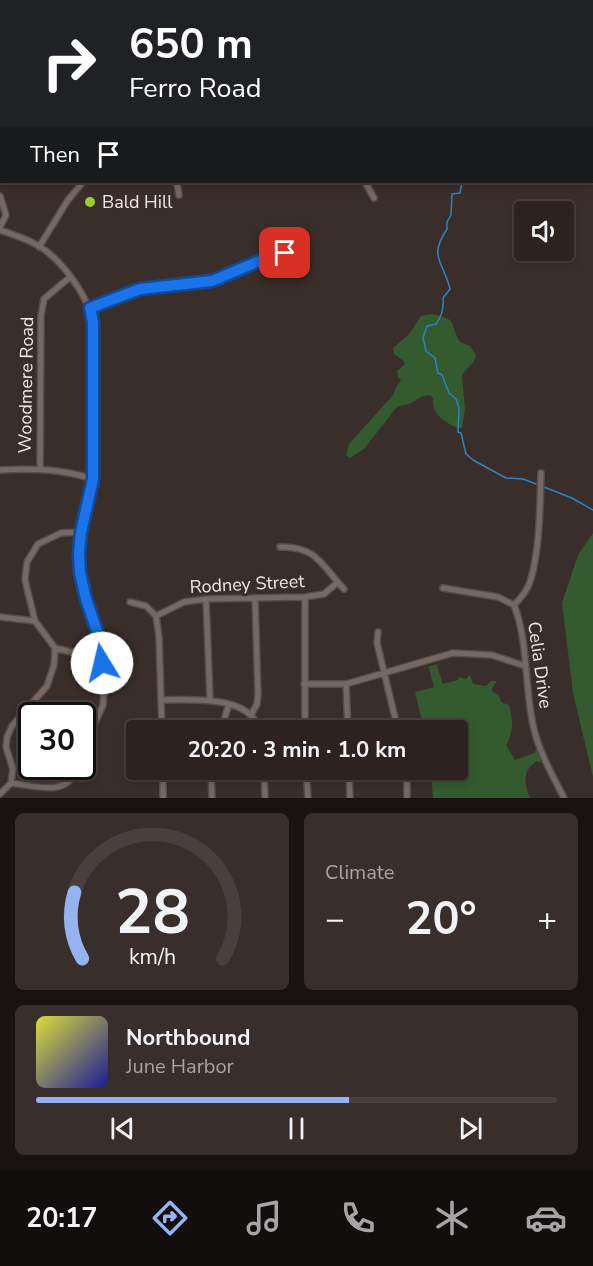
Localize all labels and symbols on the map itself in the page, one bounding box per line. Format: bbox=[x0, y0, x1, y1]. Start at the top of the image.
place label: Bald Hill bbox=[102, 190, 173, 214]
marker: Bald Hill bbox=[83, 195, 97, 209]
pin bbox=[259, 227, 310, 278]
street label: Woodmere Road bbox=[13, 316, 39, 454]
street label: Rodney Street bbox=[189, 569, 306, 599]
street label: Celia Drive bbox=[522, 620, 558, 710]
position arrow bbox=[70, 631, 134, 695]
speed limit sign: 30 bbox=[18, 702, 96, 780]

